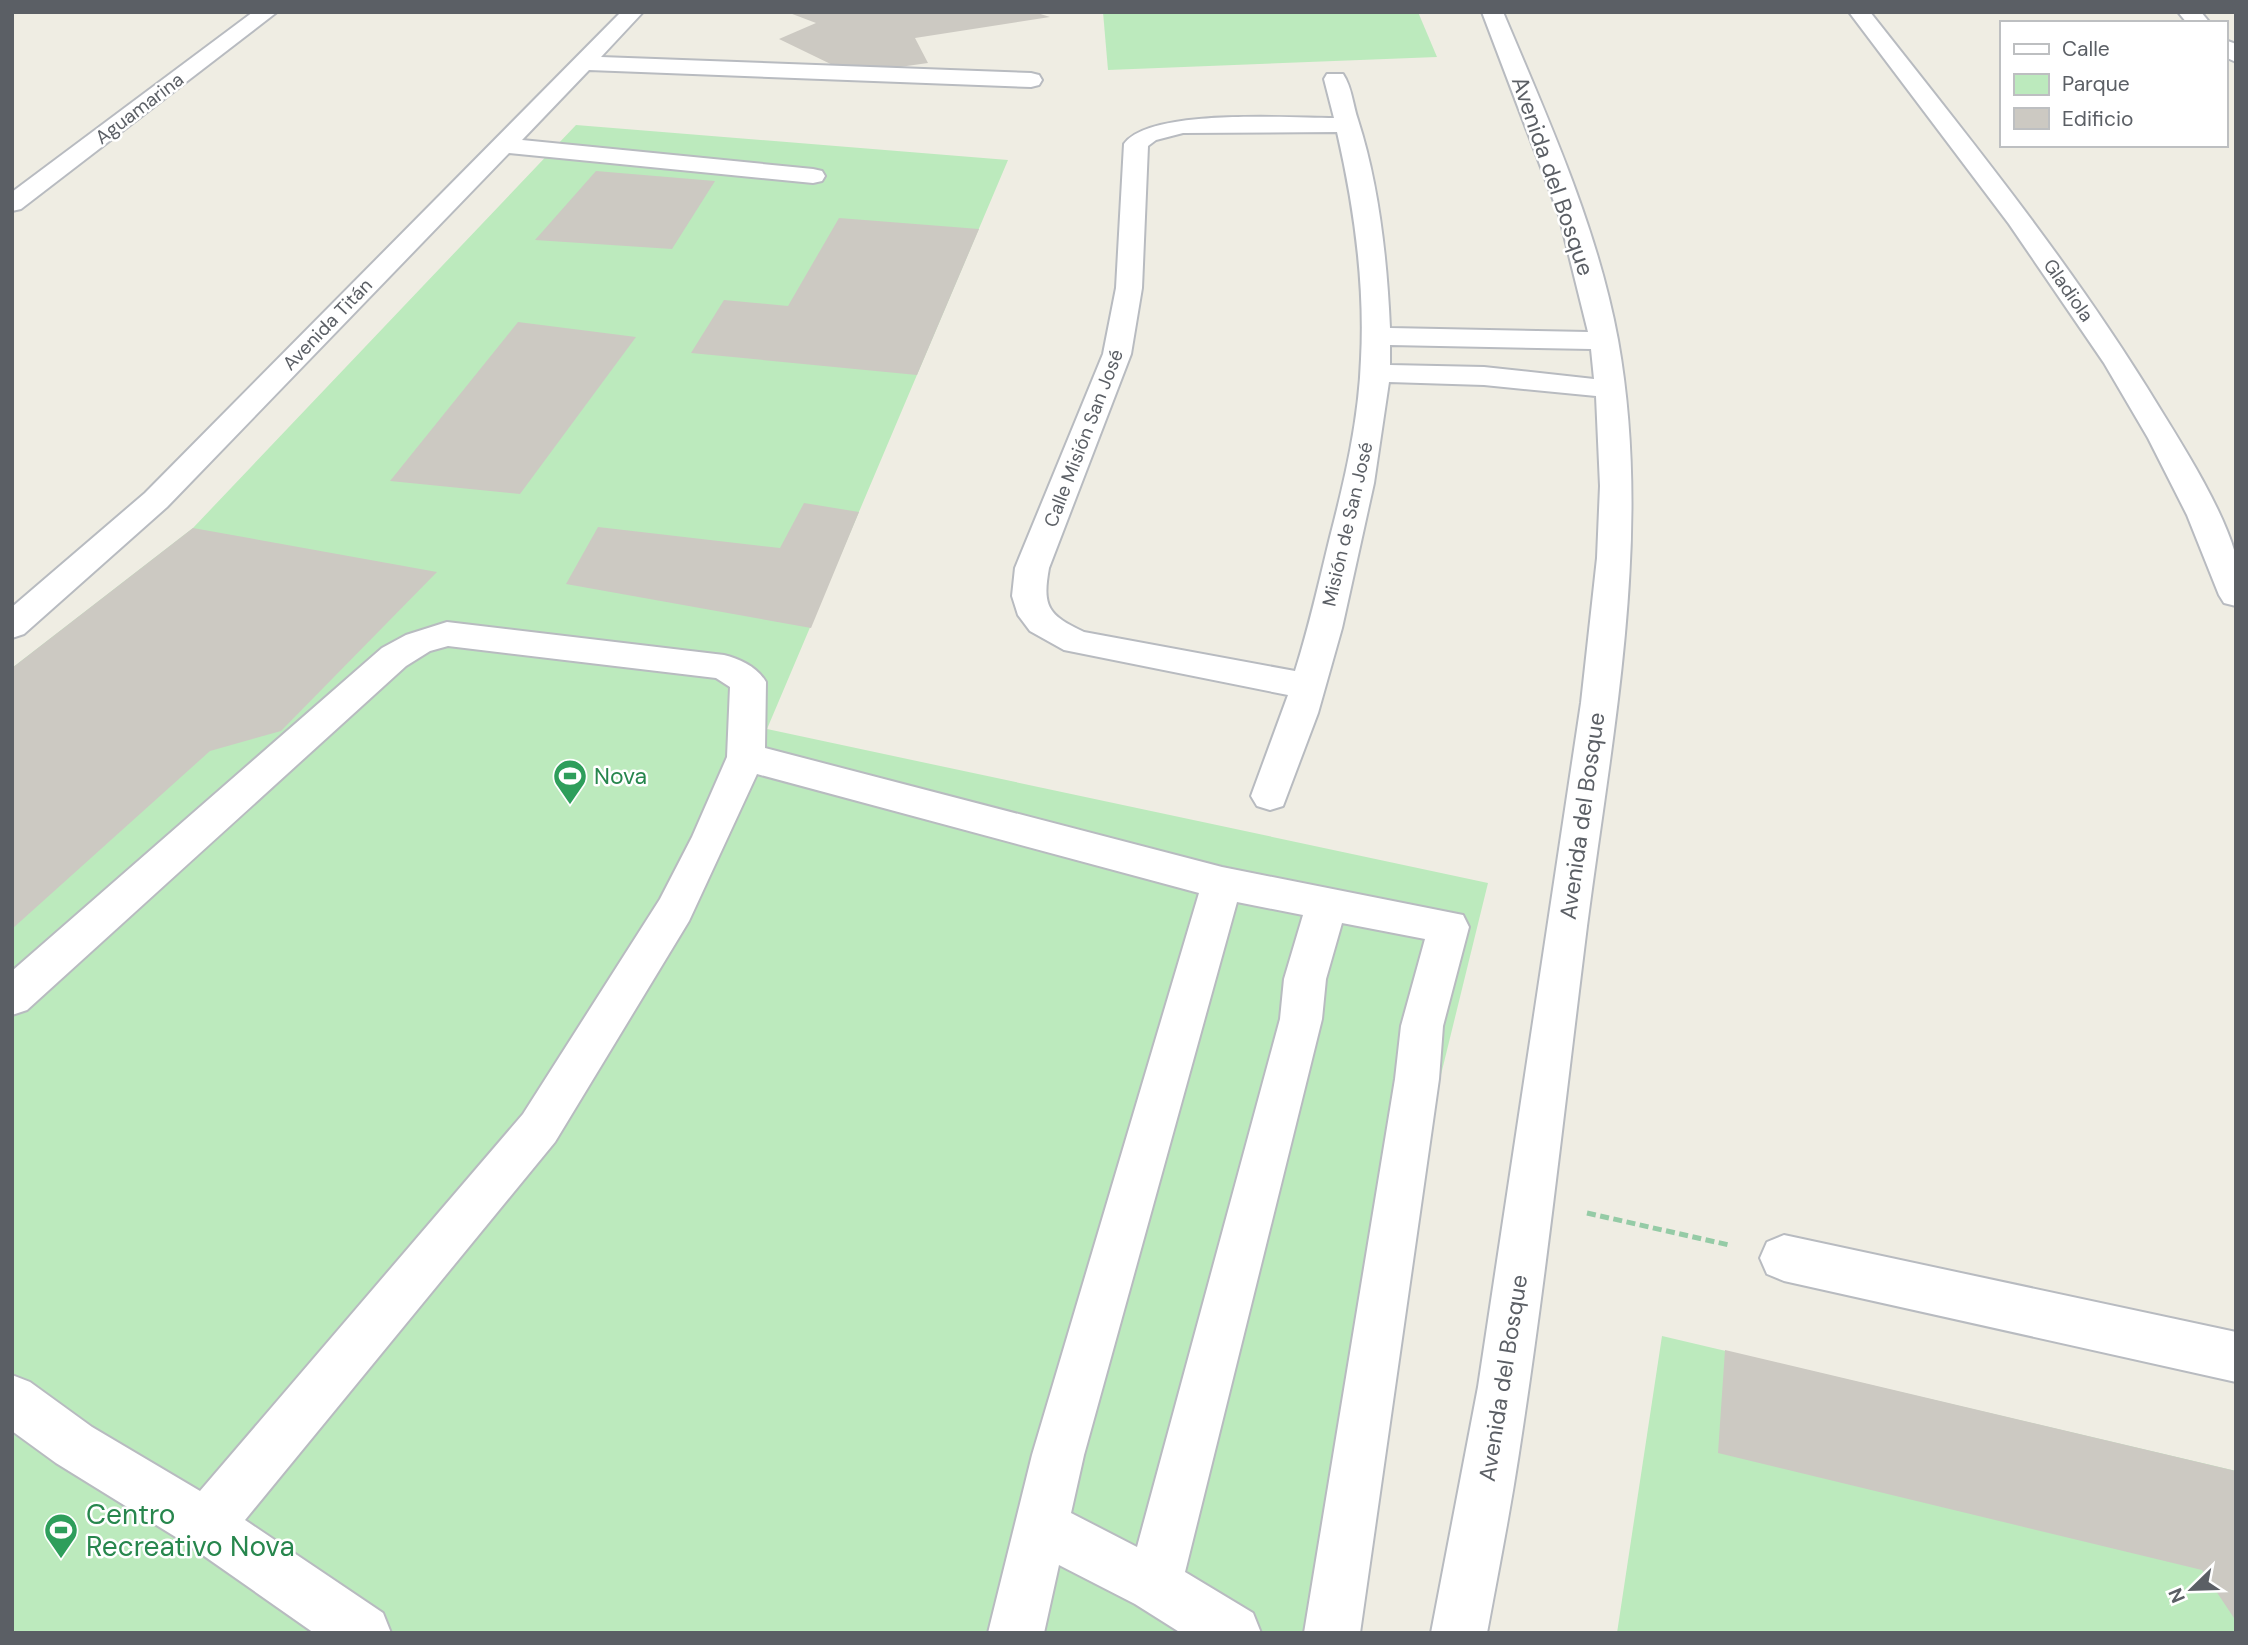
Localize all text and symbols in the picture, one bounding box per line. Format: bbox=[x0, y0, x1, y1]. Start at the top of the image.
legend bbox=[2000, 21, 2227, 147]
text: Calle bbox=[2062, 35, 2110, 63]
street label: Aguamarina bbox=[90, 67, 189, 150]
text: Parque bbox=[2062, 70, 2130, 98]
street label: Avenida del Bosque bbox=[1505, 72, 1601, 280]
text: Edificio bbox=[2062, 105, 2133, 133]
street label: Gladiola bbox=[2038, 254, 2099, 327]
street label: Avenida Titán bbox=[277, 273, 378, 376]
street label: Calle Misión San José bbox=[1038, 346, 1129, 531]
street label: Misión de San José bbox=[1316, 439, 1379, 609]
street label: Avenida del Bosque bbox=[1553, 710, 1611, 922]
sports icon: Nova bbox=[551, 757, 589, 806]
place label: Nova bbox=[594, 761, 647, 791]
street label: Avenida del Bosque bbox=[1472, 1272, 1534, 1484]
place label: Centro Recreativo Nova bbox=[86, 1496, 295, 1565]
sports icon: Centro Recreativo Nova bbox=[42, 1511, 80, 1560]
north arrow bbox=[2157, 1554, 2227, 1624]
text: N bbox=[2163, 1584, 2191, 1607]

